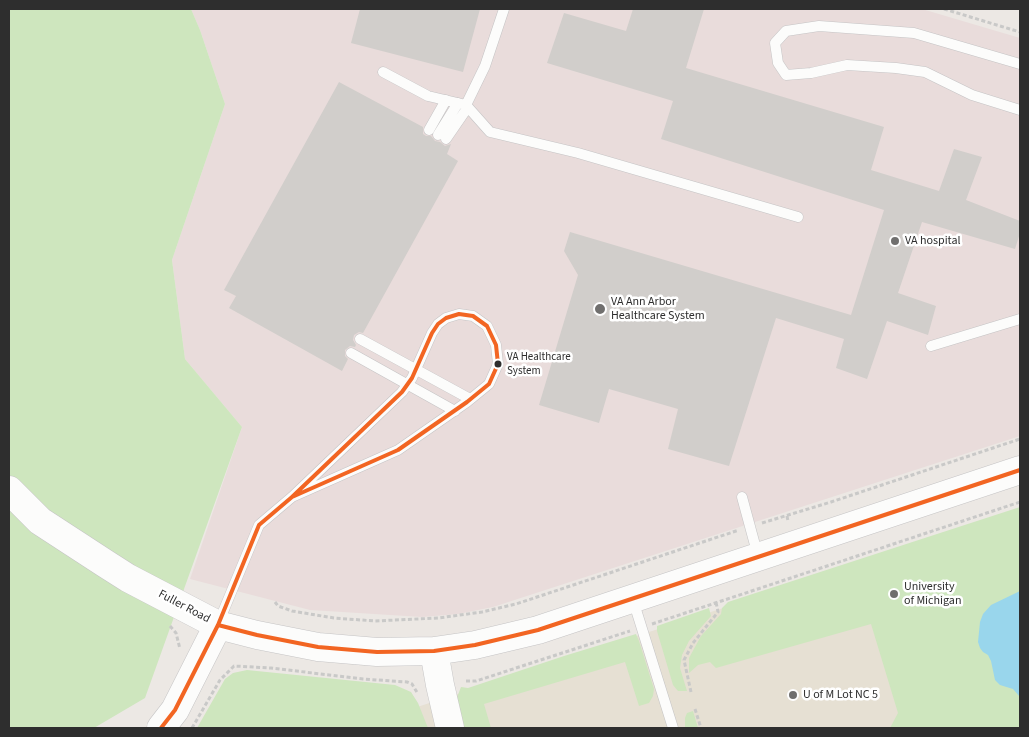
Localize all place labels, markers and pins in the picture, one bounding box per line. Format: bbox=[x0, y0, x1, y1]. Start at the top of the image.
place label: VA hospital bbox=[905, 234, 960, 248]
marker: VA hospital bbox=[889, 235, 901, 247]
place label: VA Ann Arbor Healthcare System bbox=[611, 295, 705, 323]
marker: VA Ann Arbor Healthcare System bbox=[593, 302, 607, 316]
place label: VA Healthcare System bbox=[507, 351, 571, 377]
marker: VA Healthcare System bbox=[493, 359, 503, 369]
place label: University of Michigan bbox=[904, 580, 961, 608]
marker: University of Michigan bbox=[888, 588, 900, 600]
place label: U of M Lot NC 5 bbox=[803, 688, 878, 702]
marker: U of M Lot NC 5 bbox=[787, 689, 799, 701]

